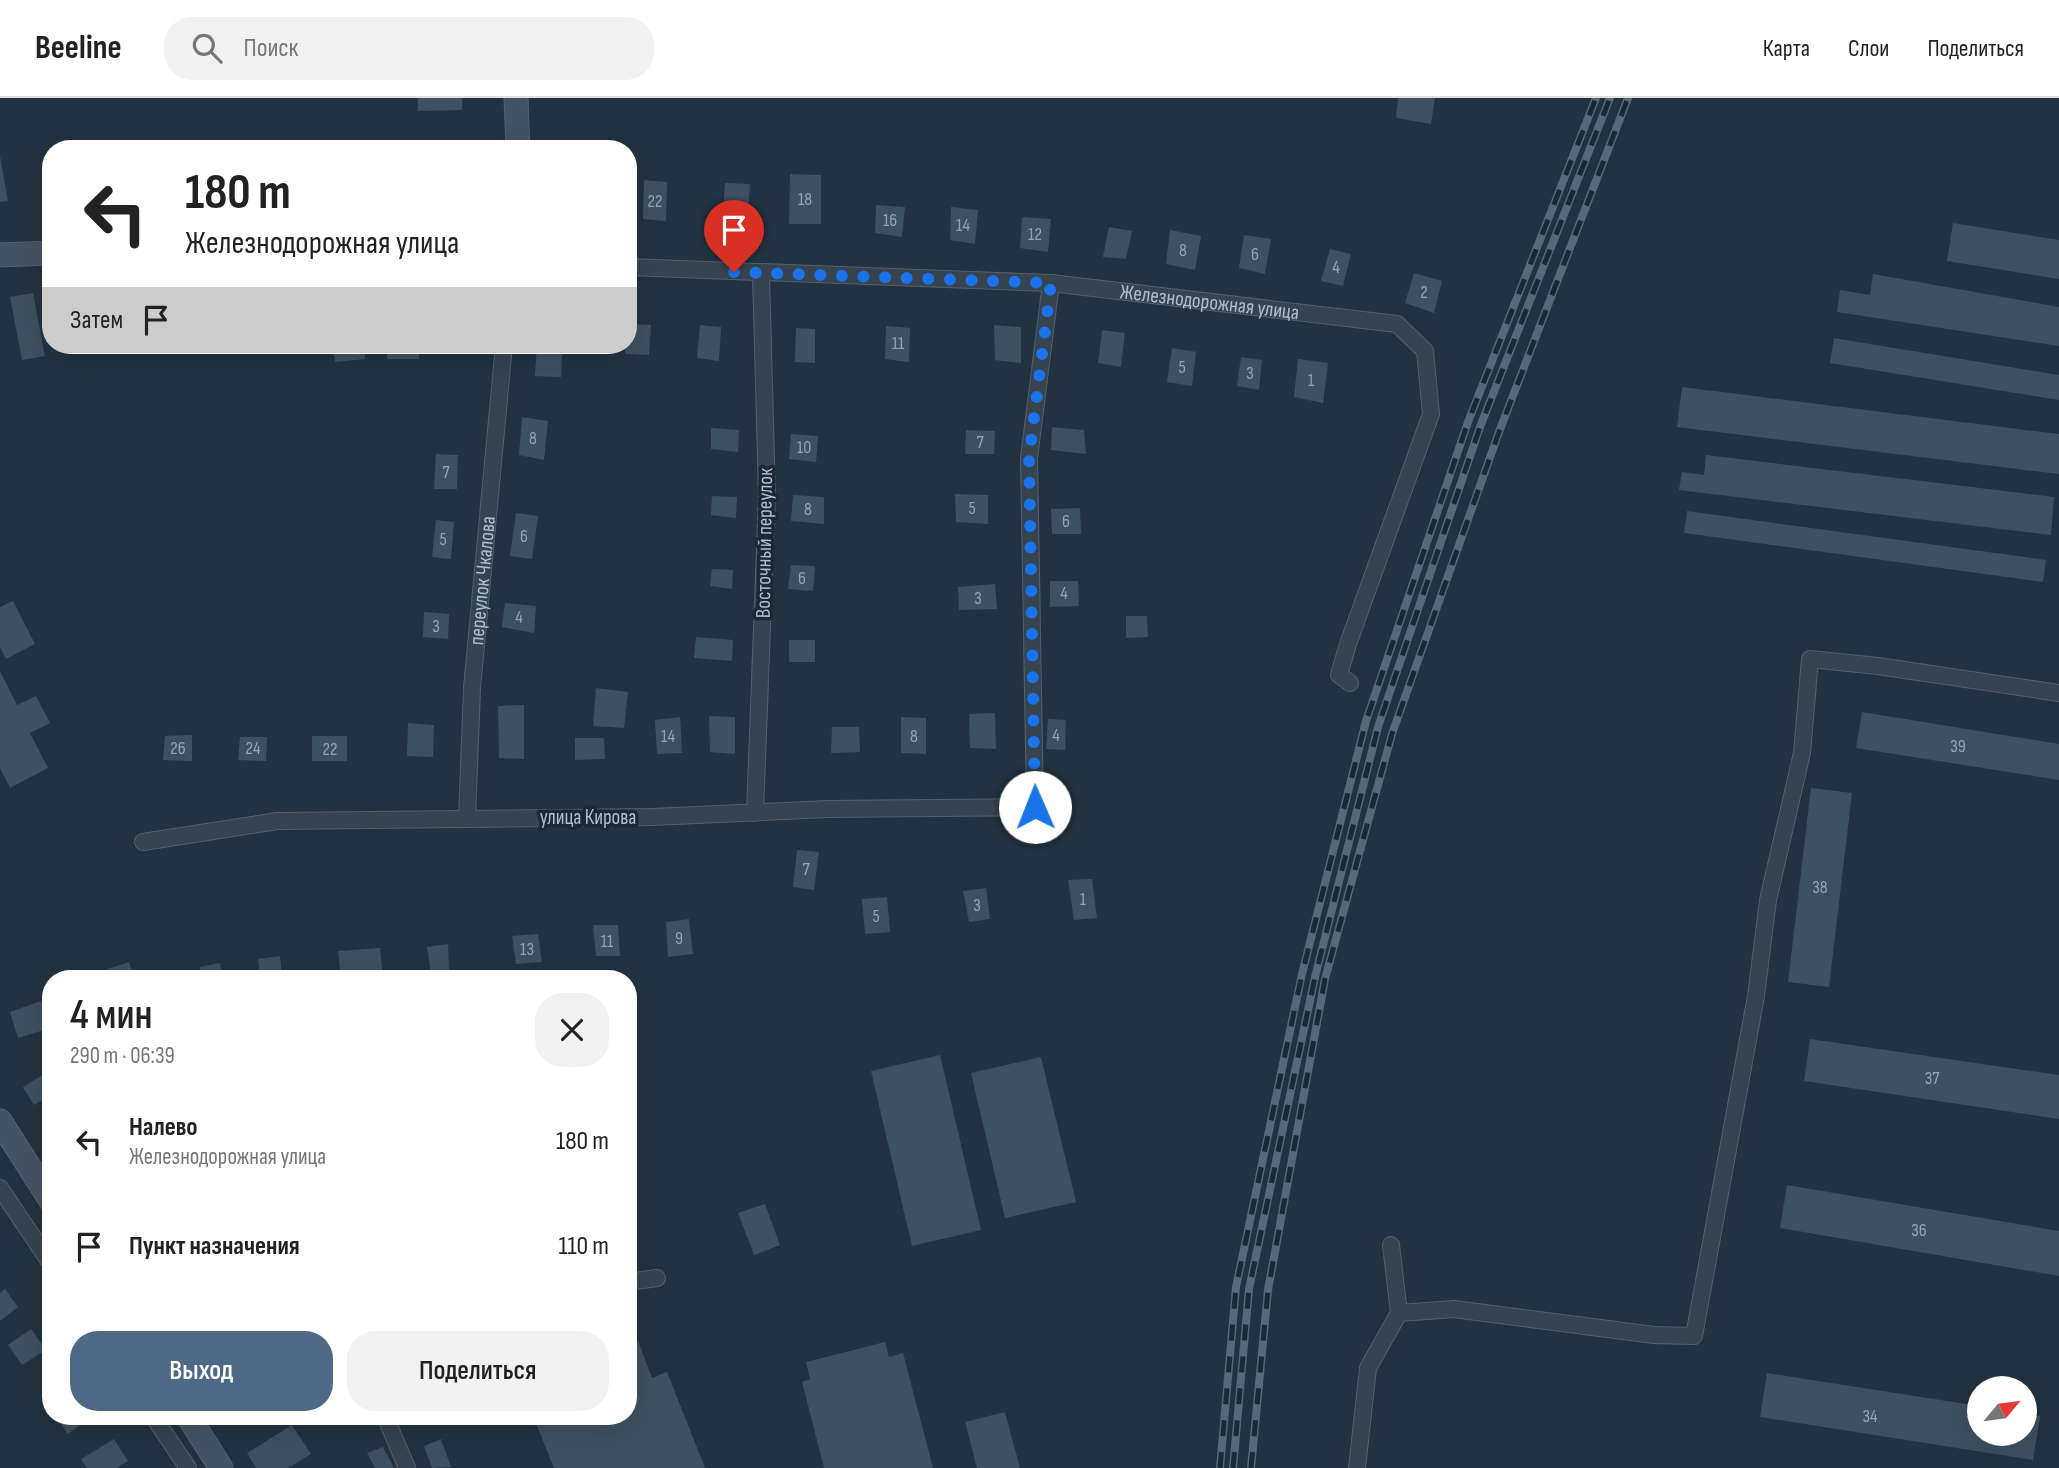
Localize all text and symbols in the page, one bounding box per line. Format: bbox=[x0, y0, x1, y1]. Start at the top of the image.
search box bbox=[164, 17, 654, 80]
text: Beeline bbox=[35, 28, 122, 68]
icon: search bbox=[188, 29, 226, 67]
text: Поиск bbox=[244, 33, 298, 64]
text: Карта bbox=[1763, 34, 1810, 63]
text: Слои bbox=[1848, 34, 1889, 63]
text: Поделиться bbox=[1927, 34, 2024, 63]
text: 180 m bbox=[185, 164, 291, 223]
icon: left bbox=[70, 168, 161, 259]
house number: 18 bbox=[798, 189, 812, 210]
house number: 22 bbox=[648, 191, 662, 212]
pin bbox=[704, 200, 764, 272]
house number: 16 bbox=[883, 210, 897, 231]
icon: arrive bbox=[715, 211, 753, 249]
house number: 14 bbox=[956, 215, 970, 236]
text: Железнодорожная улица bbox=[185, 224, 459, 263]
house number: 12 bbox=[1028, 224, 1042, 245]
house number: 8 bbox=[1179, 240, 1187, 261]
house number: 6 bbox=[1251, 244, 1259, 265]
house number: 4 bbox=[1332, 257, 1340, 278]
street label: Железнодорожная улица bbox=[1119, 279, 1300, 325]
house number: 2 bbox=[1420, 282, 1428, 303]
icon: arrive bbox=[137, 301, 175, 339]
text: Затем bbox=[70, 305, 123, 336]
house number: 11 bbox=[892, 333, 905, 354]
house number: 5 bbox=[1178, 357, 1186, 378]
house number: 3 bbox=[1246, 363, 1254, 384]
house number: 1 bbox=[1308, 370, 1315, 391]
house number: 8 bbox=[529, 428, 537, 449]
house number: 7 bbox=[976, 432, 984, 453]
house number: 10 bbox=[797, 437, 811, 458]
house number: 7 bbox=[442, 462, 450, 483]
street label: Восточный переулок bbox=[751, 468, 778, 618]
house number: 5 bbox=[968, 498, 976, 519]
house number: 8 bbox=[804, 499, 812, 520]
house number: 6 bbox=[1062, 511, 1070, 532]
street label: переулок Чкалова bbox=[464, 515, 501, 646]
house number: 6 bbox=[520, 526, 528, 547]
house number: 5 bbox=[439, 529, 447, 550]
house number: 6 bbox=[798, 568, 806, 589]
house number: 4 bbox=[1060, 583, 1068, 604]
house number: 3 bbox=[974, 588, 982, 609]
house number: 4 bbox=[515, 607, 523, 628]
house number: 3 bbox=[432, 616, 440, 637]
house number: 4 bbox=[1052, 725, 1060, 746]
house number: 14 bbox=[661, 726, 675, 747]
house number: 8 bbox=[910, 726, 918, 747]
house number: 39 bbox=[1950, 736, 1966, 757]
house number: 26 bbox=[170, 738, 186, 759]
house number: 24 bbox=[246, 738, 261, 759]
house number: 22 bbox=[323, 739, 337, 760]
position arrow bbox=[998, 770, 1072, 844]
street label: улица Кирова bbox=[540, 805, 636, 830]
house number: 7 bbox=[802, 859, 810, 880]
house number: 38 bbox=[1812, 877, 1828, 898]
house number: 1 bbox=[1080, 889, 1087, 910]
house number: 3 bbox=[973, 895, 981, 916]
house number: 5 bbox=[872, 906, 880, 927]
house number: 9 bbox=[675, 928, 683, 949]
house number: 11 bbox=[601, 931, 614, 952]
house number: 13 bbox=[520, 939, 534, 960]
text: 4 мин bbox=[70, 990, 153, 1041]
button: close bbox=[535, 993, 609, 1067]
text: 290 m · 06:39 bbox=[70, 1042, 175, 1070]
house number: 37 bbox=[1925, 1068, 1940, 1089]
text: Налево bbox=[129, 1112, 198, 1143]
icon: left bbox=[70, 1123, 108, 1161]
text: 180 m bbox=[556, 1126, 609, 1157]
text: Железнодорожная улица bbox=[129, 1143, 326, 1171]
house number: 36 bbox=[1911, 1220, 1927, 1241]
icon: arrive bbox=[70, 1228, 108, 1266]
text: Пункт назначения bbox=[129, 1231, 300, 1262]
text: 110 m bbox=[558, 1231, 609, 1262]
button: Выход bbox=[70, 1331, 333, 1411]
button: Поделиться bbox=[347, 1331, 609, 1411]
north arrow bbox=[1967, 1376, 2037, 1446]
map controls bbox=[1967, 1376, 2037, 1446]
house number: 34 bbox=[1862, 1406, 1878, 1427]

